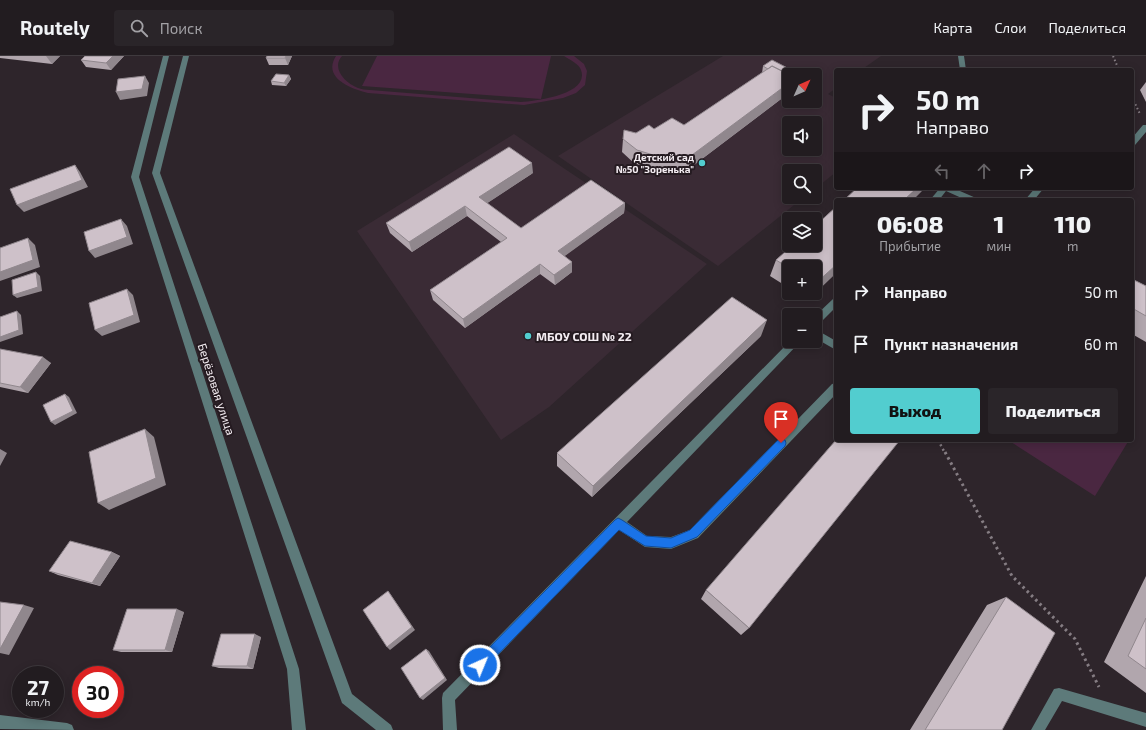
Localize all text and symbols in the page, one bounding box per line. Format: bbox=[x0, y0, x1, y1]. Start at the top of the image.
search box bbox=[114, 10, 394, 46]
text: Routely bbox=[20, 16, 90, 39]
icon: search bbox=[128, 17, 150, 39]
text: Поиск bbox=[160, 19, 203, 37]
text: Карта bbox=[933, 19, 972, 36]
text: Слои bbox=[994, 19, 1026, 36]
text: Поделиться bbox=[1048, 19, 1126, 36]
north arrow bbox=[782, 68, 822, 108]
map controls bbox=[782, 68, 822, 348]
text: 50 m bbox=[916, 82, 980, 116]
icon: right bbox=[850, 84, 902, 136]
button: sound bbox=[782, 116, 822, 156]
text: Направо bbox=[916, 116, 989, 138]
place label: Детский сад №50 "Зоренька" bbox=[616, 151, 695, 175]
marker: Детский сад №50 "Зоренька" bbox=[697, 158, 707, 168]
icon: left bbox=[931, 160, 953, 182]
icon: ahead bbox=[973, 160, 995, 182]
icon: right bbox=[1015, 160, 1037, 182]
button: search bbox=[782, 164, 822, 204]
text: 06:08 bbox=[877, 209, 944, 238]
text: 1 bbox=[994, 209, 1004, 238]
text: 110 bbox=[1054, 209, 1091, 238]
button: layers bbox=[782, 212, 822, 252]
text: Прибытие bbox=[879, 238, 941, 254]
text: мин bbox=[986, 238, 1011, 254]
text: m bbox=[1067, 238, 1078, 254]
button: + bbox=[782, 260, 822, 300]
icon: right bbox=[850, 281, 872, 303]
text: Направо bbox=[884, 283, 947, 301]
text: 50 m bbox=[1084, 283, 1118, 301]
button: − bbox=[782, 308, 822, 348]
place label: МБОУ СОШ № 22 bbox=[536, 329, 632, 343]
marker: МБОУ СОШ № 22 bbox=[523, 331, 533, 341]
icon: arrive bbox=[850, 333, 872, 355]
text: Пункт назначения bbox=[884, 335, 1018, 353]
text: 60 m bbox=[1084, 335, 1118, 353]
street label: Берёзовая улица bbox=[195, 341, 238, 437]
button: Выход bbox=[850, 388, 980, 434]
button: Поделиться bbox=[988, 388, 1118, 434]
pin bbox=[764, 402, 798, 443]
icon: arrive bbox=[770, 408, 792, 430]
position arrow bbox=[459, 644, 501, 686]
speed limit sign: 30 bbox=[72, 666, 124, 718]
text: 27 bbox=[27, 675, 49, 699]
text: km/h bbox=[26, 696, 50, 708]

